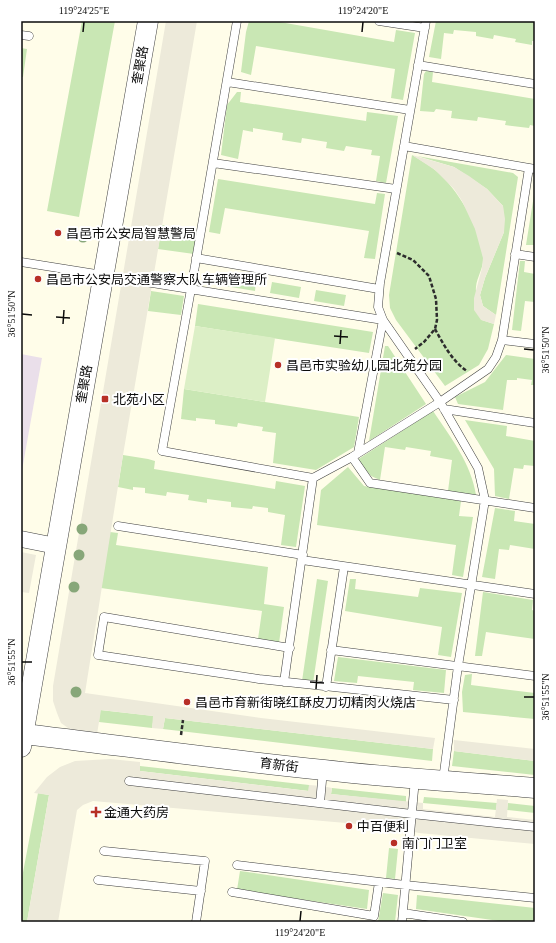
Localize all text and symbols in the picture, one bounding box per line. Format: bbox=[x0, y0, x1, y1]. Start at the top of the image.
text: 119°24'25"E bbox=[59, 5, 109, 16]
text: 119°24'20"E bbox=[338, 5, 388, 16]
street label: 奎聚路 bbox=[129, 44, 151, 86]
place label: 昌邑市公安局智慧警局 bbox=[66, 226, 196, 241]
marker: 昌邑市公安局智慧警局 bbox=[53, 228, 63, 238]
place label: 昌邑市公安局交通警察大队车辆管理所 bbox=[46, 272, 267, 287]
marker: 昌邑市公安局交通警察大队车辆管理所 bbox=[33, 274, 43, 284]
text: 36°51'50"N bbox=[6, 290, 17, 338]
text: 36°51'50"N bbox=[540, 326, 551, 374]
place label: 昌邑市实验幼儿园北苑分园 bbox=[286, 358, 442, 373]
marker: 昌邑市实验幼儿园北苑分园 bbox=[273, 360, 283, 370]
street label: 奎聚路 bbox=[73, 363, 95, 405]
place label: 北苑小区 bbox=[113, 392, 165, 407]
marker: 北苑小区 bbox=[100, 394, 110, 404]
text: 36°51'55"N bbox=[6, 638, 17, 686]
text: 36°51'55"N bbox=[540, 673, 551, 721]
place label: 昌邑市育新街晓红酥皮刀切精肉火烧店 bbox=[195, 695, 416, 710]
marker: 昌邑市育新街晓红酥皮刀切精肉火烧店 bbox=[182, 697, 192, 707]
street label: 育新街 bbox=[259, 755, 299, 775]
place label: 金通大药房 bbox=[104, 805, 169, 820]
marker: 金通大药房 bbox=[91, 807, 101, 817]
place label: 中百便利 bbox=[357, 819, 409, 834]
marker: 中百便利 bbox=[344, 821, 354, 831]
place label: 南门门卫室 bbox=[402, 836, 467, 851]
marker: 南门门卫室 bbox=[389, 838, 399, 848]
text: 119°24'20"E bbox=[275, 927, 325, 938]

